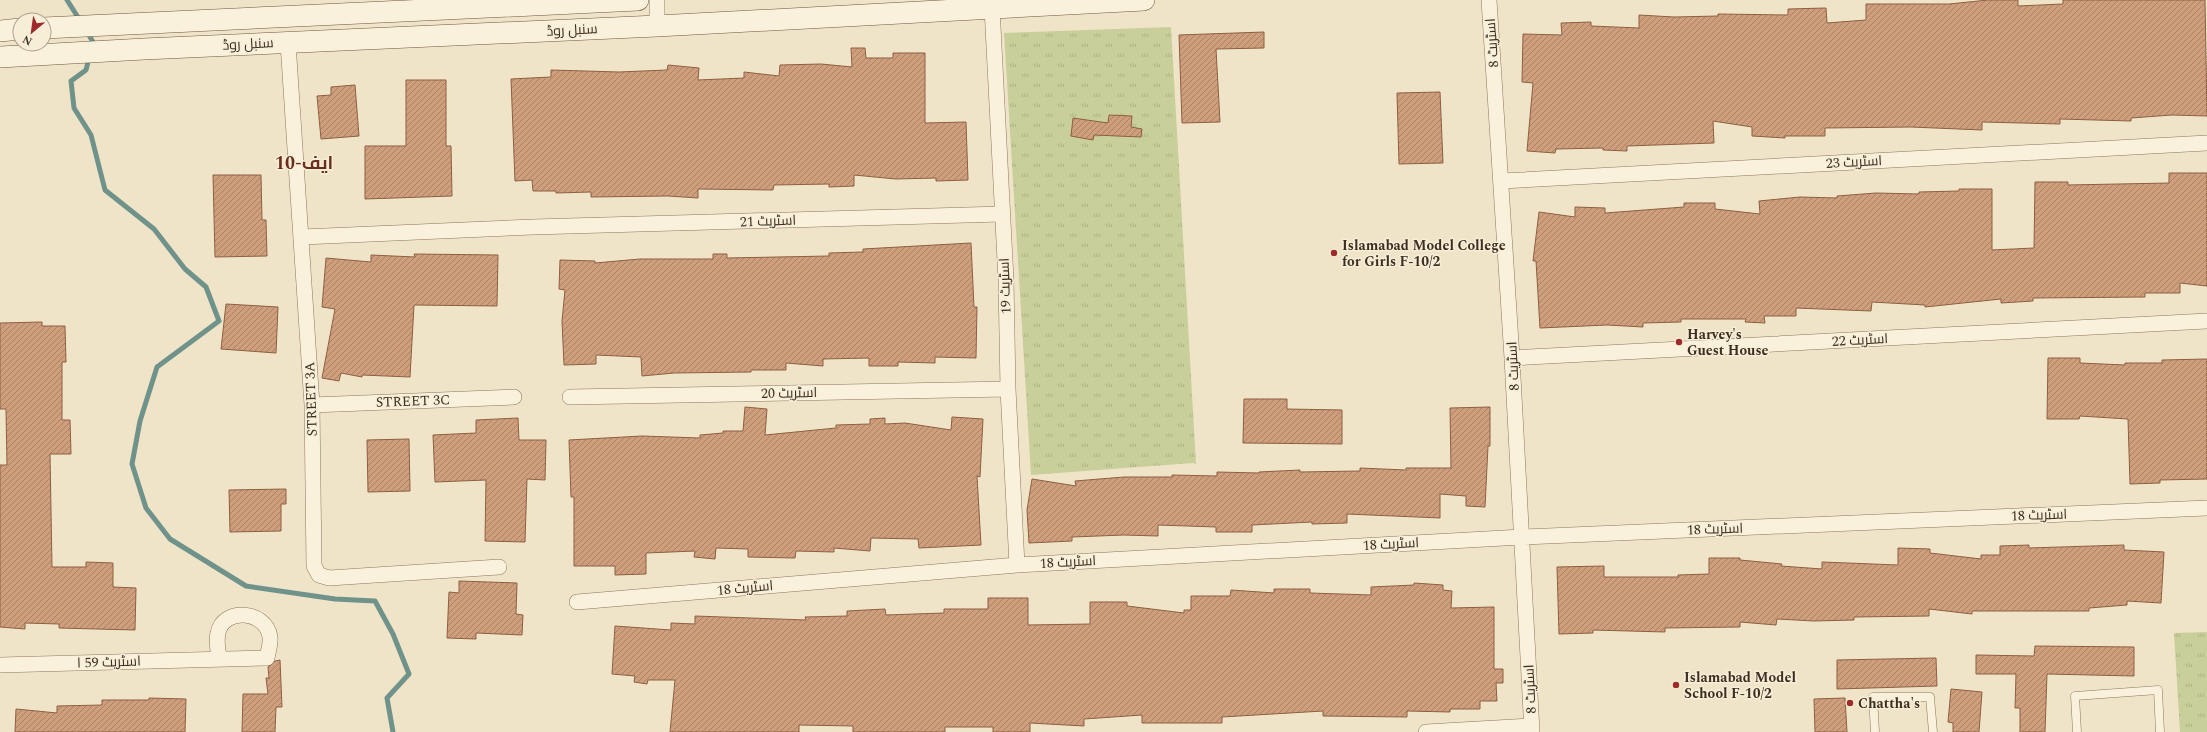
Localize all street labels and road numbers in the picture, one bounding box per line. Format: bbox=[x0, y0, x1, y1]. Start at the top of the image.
street label: سنبل روڈ bbox=[546, 18, 598, 42]
street label: اسٹریٹ 8 bbox=[1480, 18, 1504, 68]
street label: سنبل روڈ bbox=[222, 32, 274, 56]
street label: اسٹریٹ 23 bbox=[1825, 150, 1883, 174]
street label: اسٹریٹ 21 bbox=[739, 210, 797, 232]
street label: اسٹریٹ 19 bbox=[994, 257, 1016, 315]
street label: اسٹریٹ 22 bbox=[1831, 328, 1889, 352]
street label: اسٹریٹ 8 bbox=[1501, 341, 1525, 391]
street label: STREET 3A bbox=[299, 361, 323, 437]
street label: اسٹریٹ 20 bbox=[761, 382, 817, 404]
street label: STREET 3C bbox=[375, 389, 451, 413]
street label: اسٹریٹ 18 bbox=[2010, 504, 2068, 526]
street label: اسٹریٹ 18 bbox=[1686, 518, 1744, 540]
street label: اسٹریٹ 18 bbox=[1362, 532, 1420, 556]
street label: اسٹریٹ 18 bbox=[1039, 550, 1097, 574]
street label: اسٹریٹ 18 bbox=[716, 575, 774, 601]
street label: اسٹریٹ 59 ا bbox=[77, 650, 141, 674]
street label: اسٹریٹ 8 bbox=[1518, 664, 1542, 714]

